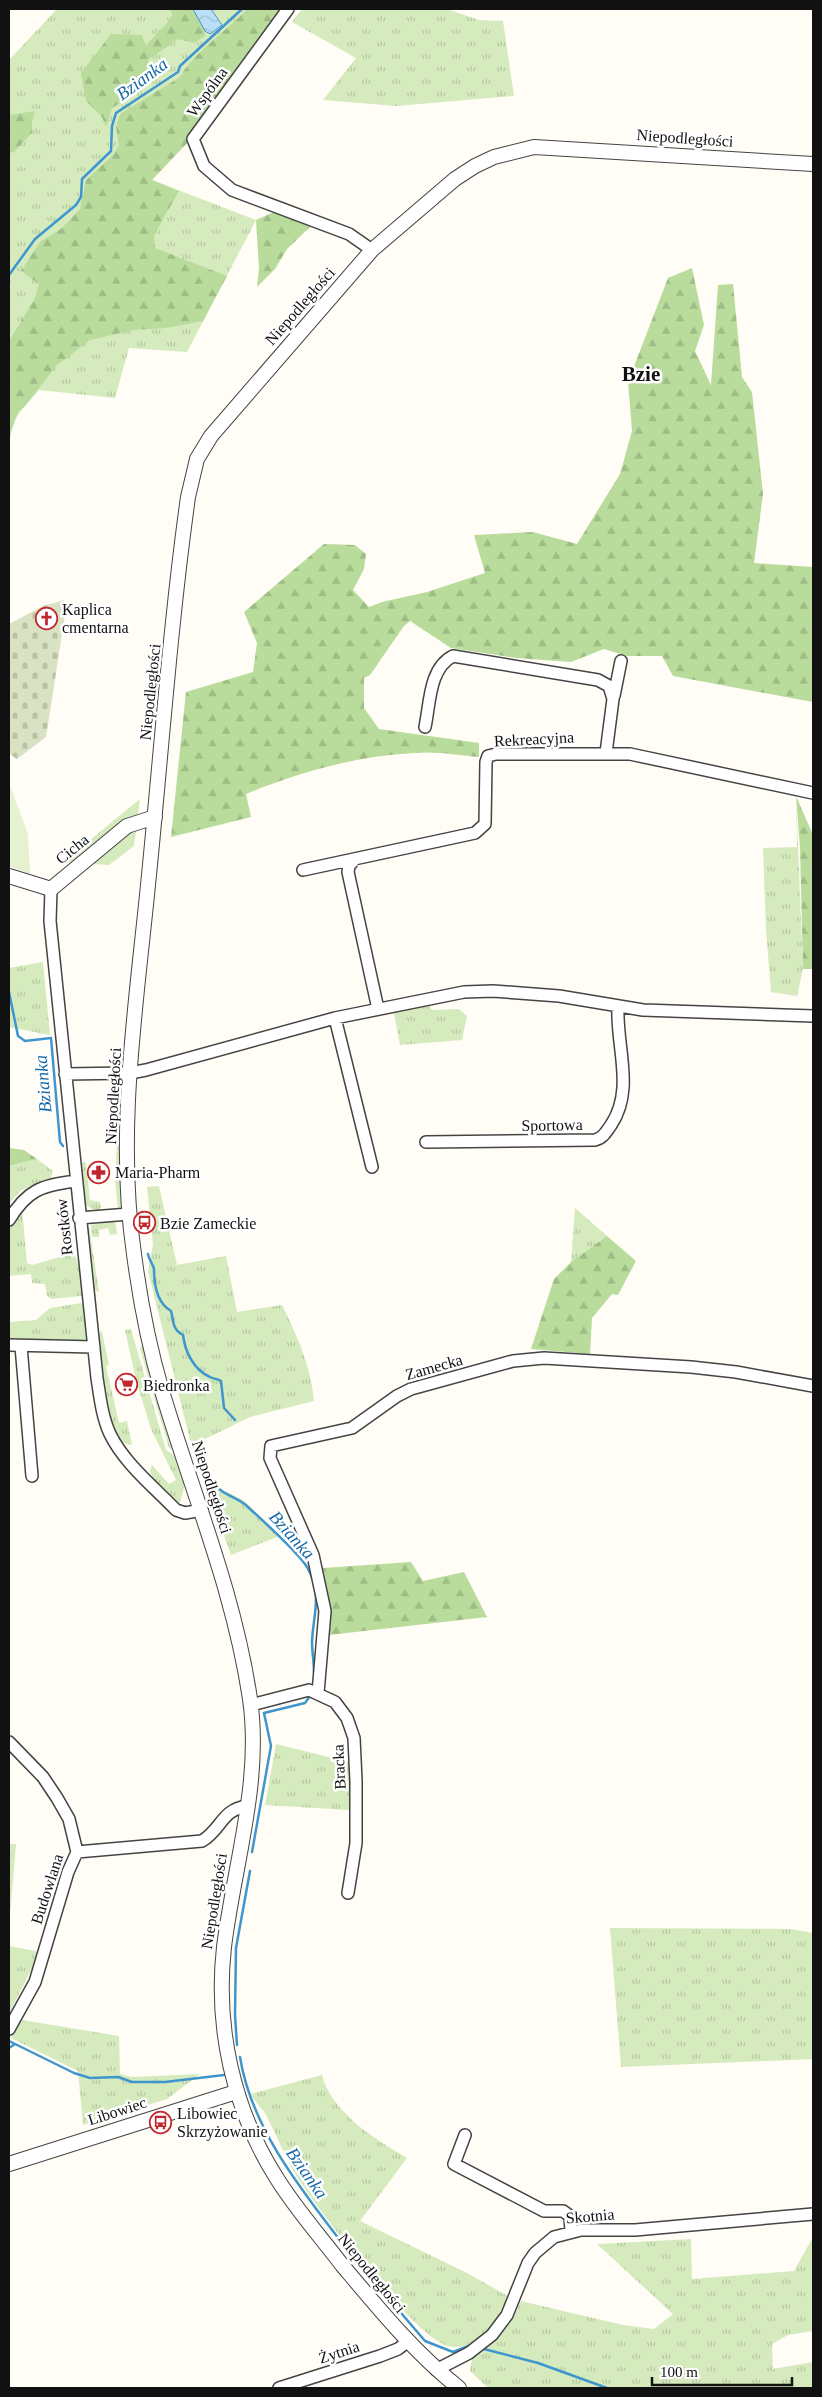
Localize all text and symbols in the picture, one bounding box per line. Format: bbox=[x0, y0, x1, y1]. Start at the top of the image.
water label: Bzianka bbox=[113, 54, 171, 104]
street label: Wspólna bbox=[183, 64, 231, 121]
street label: Niepodległości bbox=[636, 126, 734, 151]
street label: Niepodległości bbox=[262, 263, 339, 349]
district label: Bzie bbox=[622, 362, 660, 386]
place label: Kaplica cmentarna bbox=[62, 601, 129, 636]
church icon: Kaplica cmentarna bbox=[34, 606, 58, 630]
street label: Niepodległości bbox=[136, 642, 165, 741]
street label: Rekreacyjna bbox=[494, 728, 574, 751]
street label: Cicha bbox=[52, 831, 92, 867]
street label: Niepodległości bbox=[102, 1047, 125, 1145]
water label: Bzianka bbox=[31, 1054, 55, 1114]
street label: Sportowa bbox=[521, 1116, 583, 1135]
pharmacy icon: Maria-Pharm bbox=[87, 1160, 111, 1184]
place label: Maria-Pharm bbox=[115, 1164, 201, 1181]
street label: Rostków bbox=[53, 1197, 75, 1256]
bus stop icon: Bzie Zameckie bbox=[132, 1211, 156, 1235]
place label: Bzie Zameckie bbox=[160, 1215, 256, 1232]
street label: Zamecka bbox=[403, 1351, 465, 1383]
supermarket icon: Biedronka bbox=[115, 1373, 139, 1397]
place label: Biedronka bbox=[143, 1377, 210, 1394]
street label: Niepodległości bbox=[188, 1438, 235, 1537]
water label: Bzianka bbox=[265, 1507, 319, 1563]
street label: Bracka bbox=[329, 1744, 349, 1790]
street label: Niepodległości bbox=[198, 1851, 231, 1950]
street label: Budowlana bbox=[28, 1852, 66, 1926]
street label: Libowiec bbox=[86, 2094, 148, 2128]
place label: Libowiec Skrzyżowanie bbox=[177, 2105, 268, 2141]
bus stop icon: Libowiec Skrzyżowanie bbox=[149, 2110, 173, 2134]
water label: Bzianka bbox=[282, 2144, 332, 2202]
street label: Skotnia bbox=[565, 2205, 615, 2227]
street label: Niepodległości bbox=[334, 2230, 409, 2317]
street label: Żytnia bbox=[317, 2337, 362, 2367]
scale bar bbox=[652, 2354, 792, 2386]
text: 100 m bbox=[660, 2364, 698, 2380]

